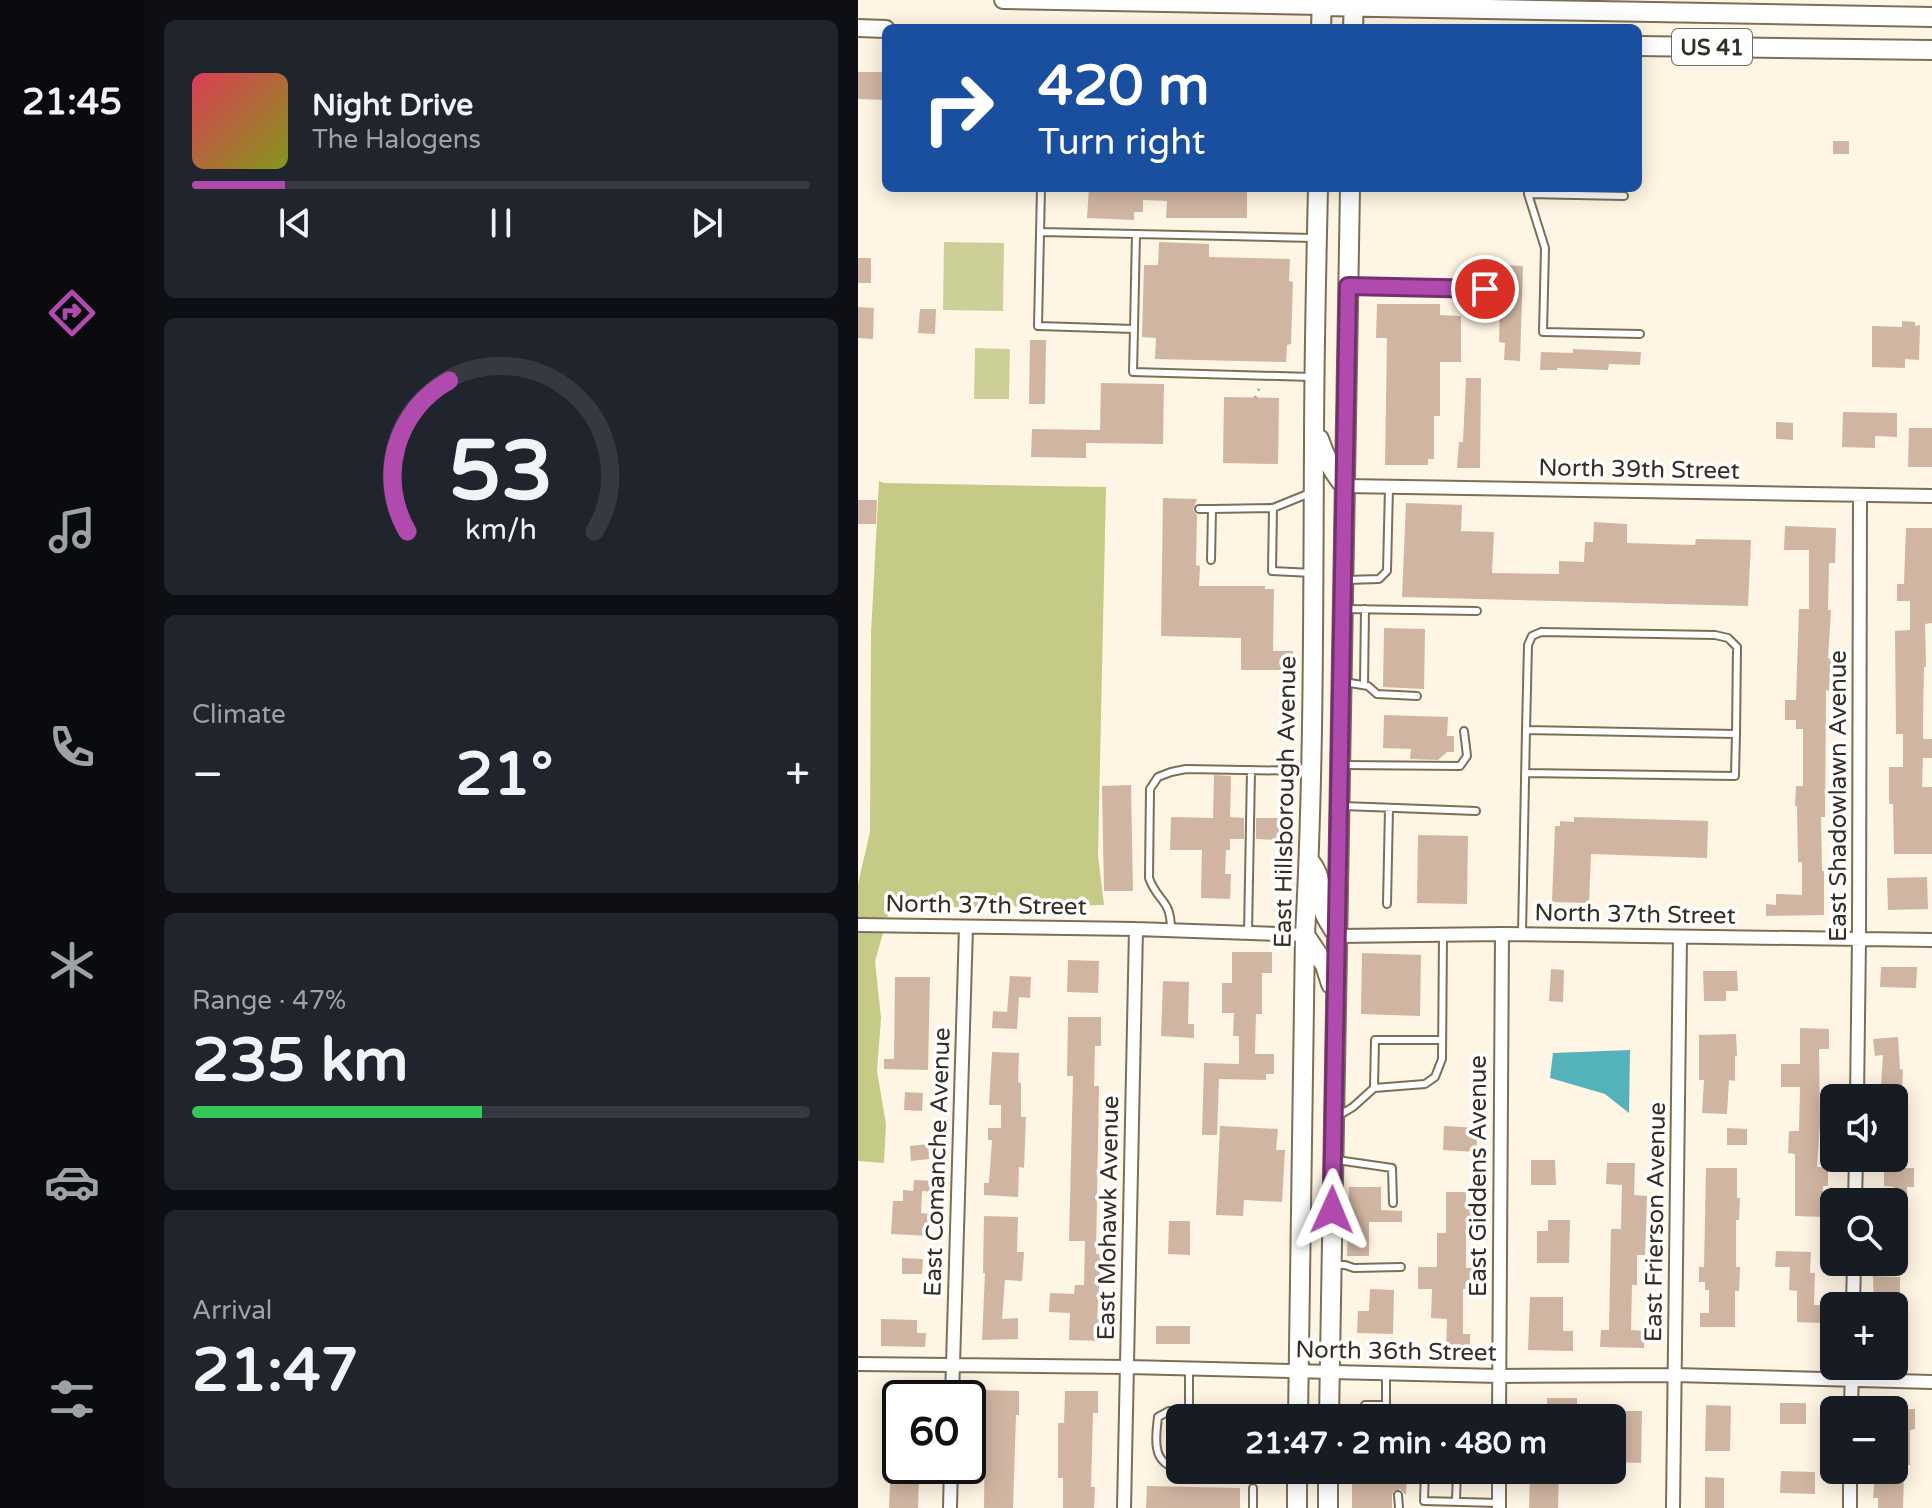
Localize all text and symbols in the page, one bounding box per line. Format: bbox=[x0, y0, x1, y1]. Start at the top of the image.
road number: US 41 bbox=[1672, 29, 1752, 65]
text: 420 m bbox=[1038, 53, 1209, 120]
icon: right bbox=[906, 56, 1010, 160]
text: 21:45 bbox=[22, 81, 122, 124]
text: Night Drive bbox=[312, 87, 473, 124]
text: Turn right bbox=[1038, 121, 1205, 164]
text: The Halogens bbox=[312, 124, 481, 155]
icon: previous bbox=[273, 201, 317, 245]
icon: pause bbox=[479, 201, 523, 245]
icon: next bbox=[685, 201, 729, 245]
pin bbox=[1451, 255, 1519, 323]
icon: arrive bbox=[1463, 267, 1507, 311]
icon: directions bbox=[44, 285, 100, 341]
text: 53 bbox=[449, 422, 553, 522]
street label: North 39th Street bbox=[1538, 453, 1740, 486]
icon: music bbox=[44, 502, 100, 558]
text: km/h bbox=[465, 514, 537, 548]
street label: East Shadowlawn Avenue bbox=[1824, 650, 1853, 942]
street label: East Hillsborough Avenue bbox=[1268, 656, 1303, 948]
text: Climate bbox=[192, 699, 286, 730]
icon: phone bbox=[44, 719, 100, 775]
text: 21° bbox=[455, 739, 553, 811]
text: − bbox=[192, 749, 223, 802]
text: + bbox=[785, 749, 810, 802]
street label: North 37th Street bbox=[885, 889, 1087, 922]
street label: North 37th Street bbox=[1534, 898, 1736, 931]
icon: climate bbox=[44, 937, 100, 993]
text: Range · 47% bbox=[192, 985, 346, 1016]
text: 235 km bbox=[192, 1025, 408, 1097]
street label: East Comanche Avenue bbox=[918, 1027, 957, 1297]
street label: East Giddens Avenue bbox=[1464, 1055, 1493, 1297]
map controls bbox=[1820, 1084, 1908, 1484]
button: sound bbox=[1820, 1084, 1908, 1172]
street label: East Mohawk Avenue bbox=[1092, 1095, 1125, 1341]
street label: East Frierson Avenue bbox=[1639, 1102, 1672, 1342]
icon: car bbox=[44, 1154, 100, 1210]
position arrow bbox=[1290, 1168, 1374, 1252]
button: search bbox=[1820, 1188, 1908, 1276]
button: + bbox=[1820, 1292, 1908, 1380]
text: Arrival bbox=[192, 1295, 272, 1326]
text: 21:47 bbox=[192, 1335, 358, 1407]
street label: North 36th Street bbox=[1295, 1335, 1497, 1368]
icon: filters bbox=[44, 1371, 100, 1427]
speed limit sign: 60 bbox=[882, 1380, 986, 1484]
button: − bbox=[1820, 1396, 1908, 1484]
text: 21:47 · 2 min · 480 m bbox=[1245, 1425, 1547, 1462]

